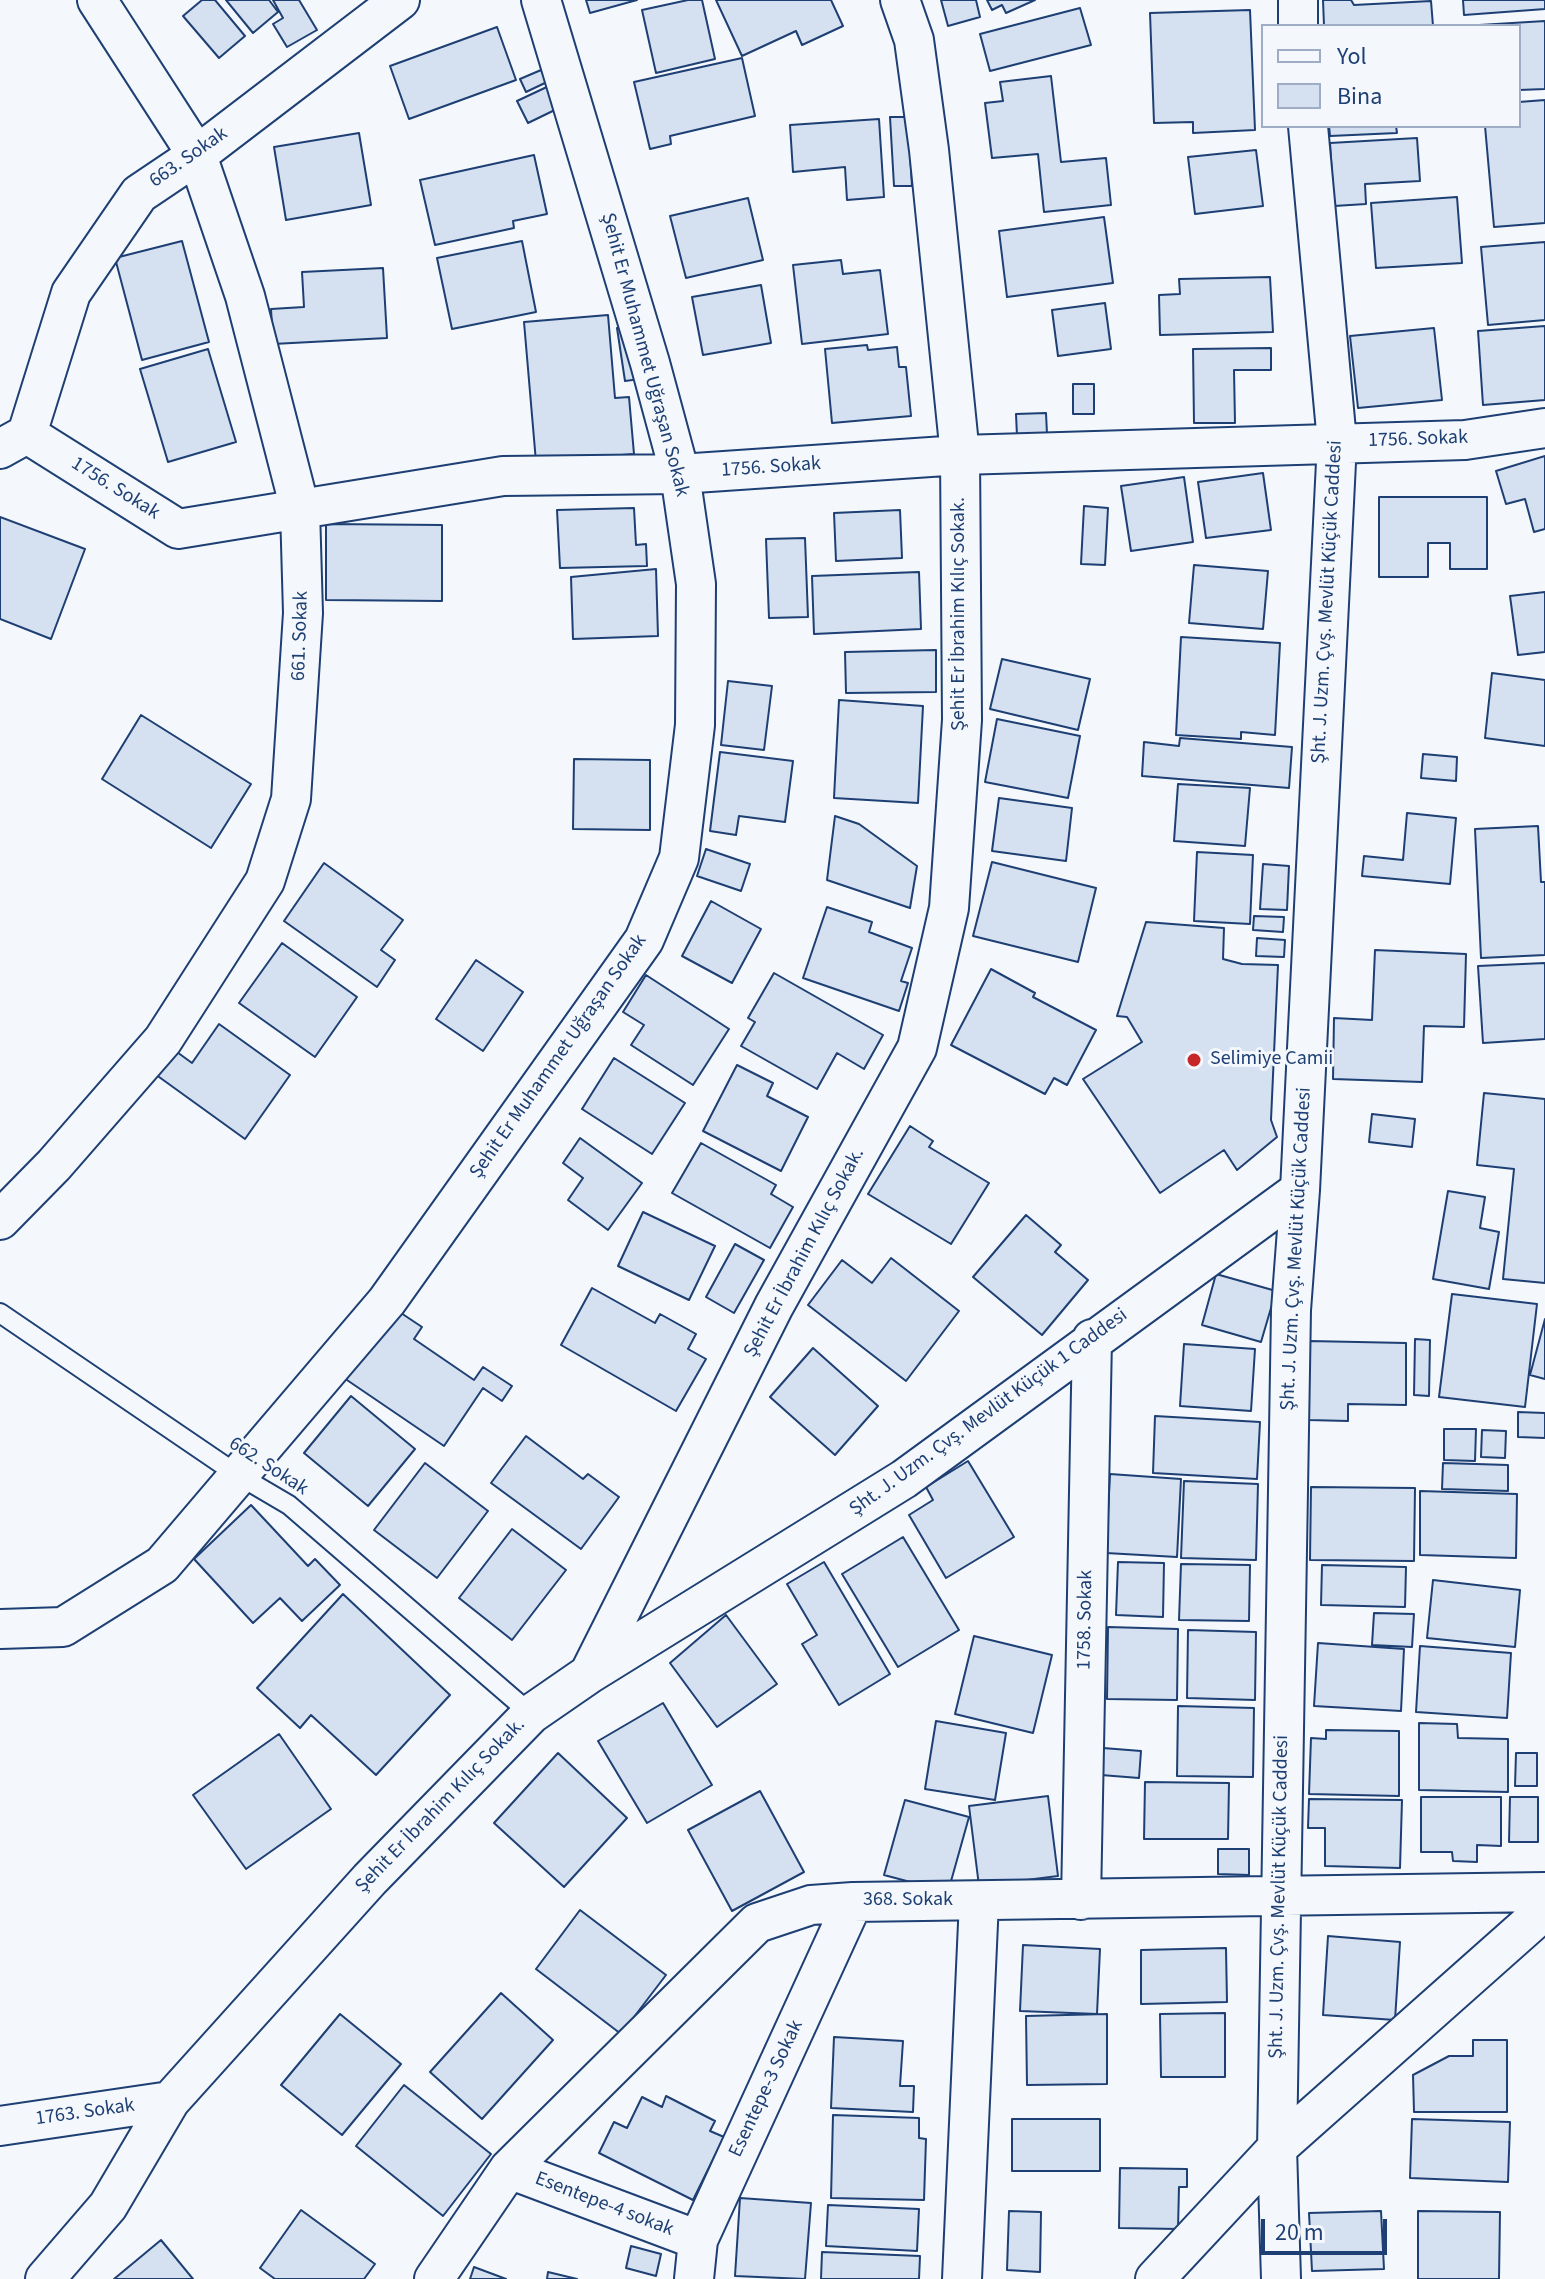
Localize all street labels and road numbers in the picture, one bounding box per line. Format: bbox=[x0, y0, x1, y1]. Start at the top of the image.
street label: 663. Sokak bbox=[145, 122, 233, 194]
street label: Şehit Er Muhammet Uğraşan Sokak bbox=[595, 211, 693, 499]
street label: 1756. Sokak bbox=[1368, 426, 1468, 454]
street label: Şht. J. Uzm. Çvş. Mevlüt Küçük Caddesi bbox=[1308, 440, 1348, 764]
street label: 1756. Sokak bbox=[66, 452, 164, 526]
street label: 1756. Sokak bbox=[720, 453, 822, 483]
street label: Şehit Er İbrahim Kılıç Sokak. bbox=[948, 497, 972, 731]
street label: 661. Sokak bbox=[287, 591, 315, 681]
street label: Şehit Er Muhammet Uğraşan Sokak bbox=[465, 930, 653, 1184]
street label: Şht. J. Uzm. Çvş. Mevlüt Küçük Caddesi bbox=[1277, 1087, 1317, 1411]
street label: Şehit Er İbrahim Kılıç Sokak. bbox=[739, 1144, 871, 1362]
street label: Şht. J. Uzm. Çvş. Mevlüt Küçük 1 Caddesi bbox=[845, 1304, 1133, 1522]
street label: 662. Sokak bbox=[224, 1432, 312, 1502]
street label: 1758. Sokak bbox=[1073, 1570, 1099, 1670]
street label: Şehit Er İbrahim Kılıç Sokak. bbox=[351, 1714, 531, 1898]
street label: Şht. J. Uzm. Çvş. Mevlüt Küçük Caddesi bbox=[1265, 1735, 1295, 2059]
street label: 368. Sokak bbox=[863, 1889, 953, 1913]
street label: Esentepe-3 Sokak bbox=[725, 2017, 809, 2161]
street label: 1763. Sokak bbox=[34, 2094, 136, 2132]
street label: Esentepe-4 sokak bbox=[531, 2168, 677, 2242]

